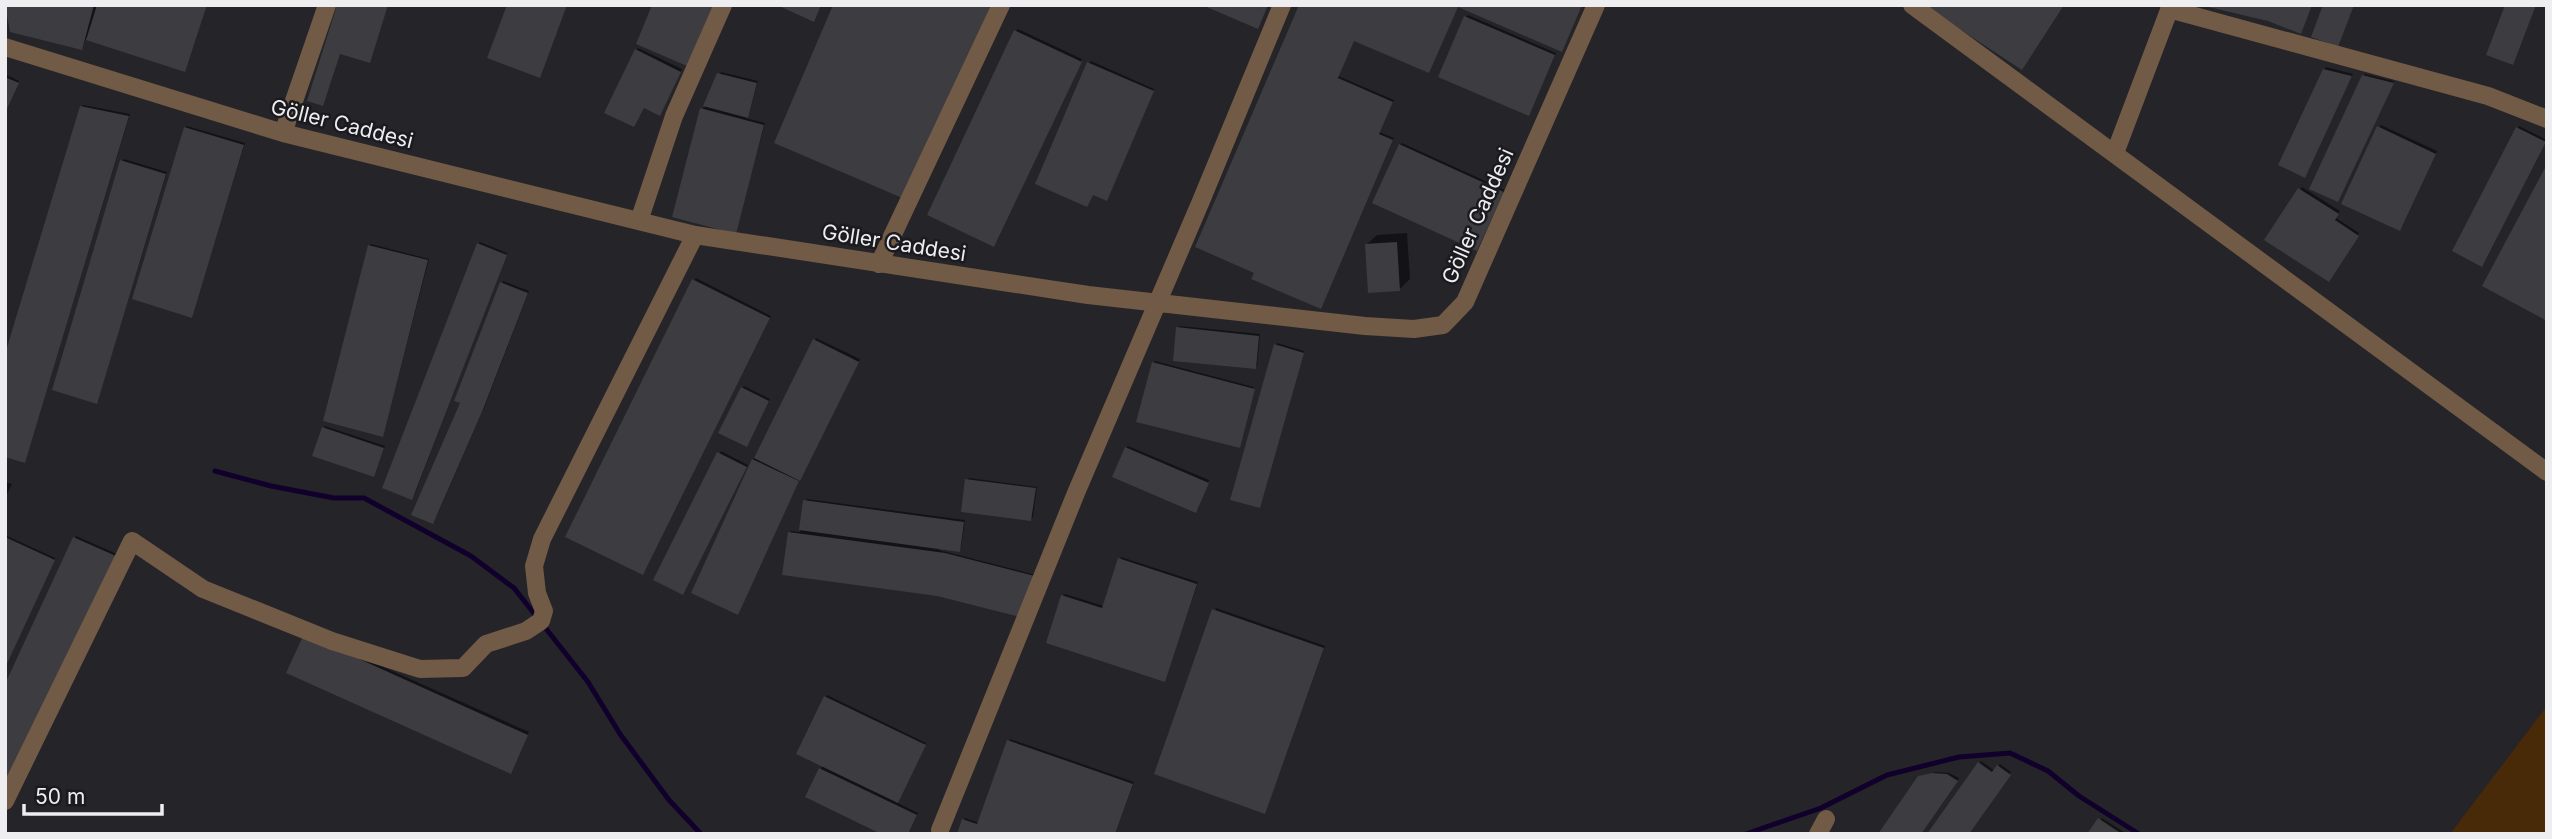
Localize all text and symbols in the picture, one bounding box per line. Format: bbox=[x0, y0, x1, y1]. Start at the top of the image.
street label: Göller Caddesi bbox=[268, 94, 416, 153]
street label: Göller Caddesi bbox=[1436, 144, 1519, 287]
street label: Göller Caddesi bbox=[820, 219, 968, 266]
scale bar bbox=[24, 772, 163, 816]
text: 50 m bbox=[35, 784, 85, 809]

